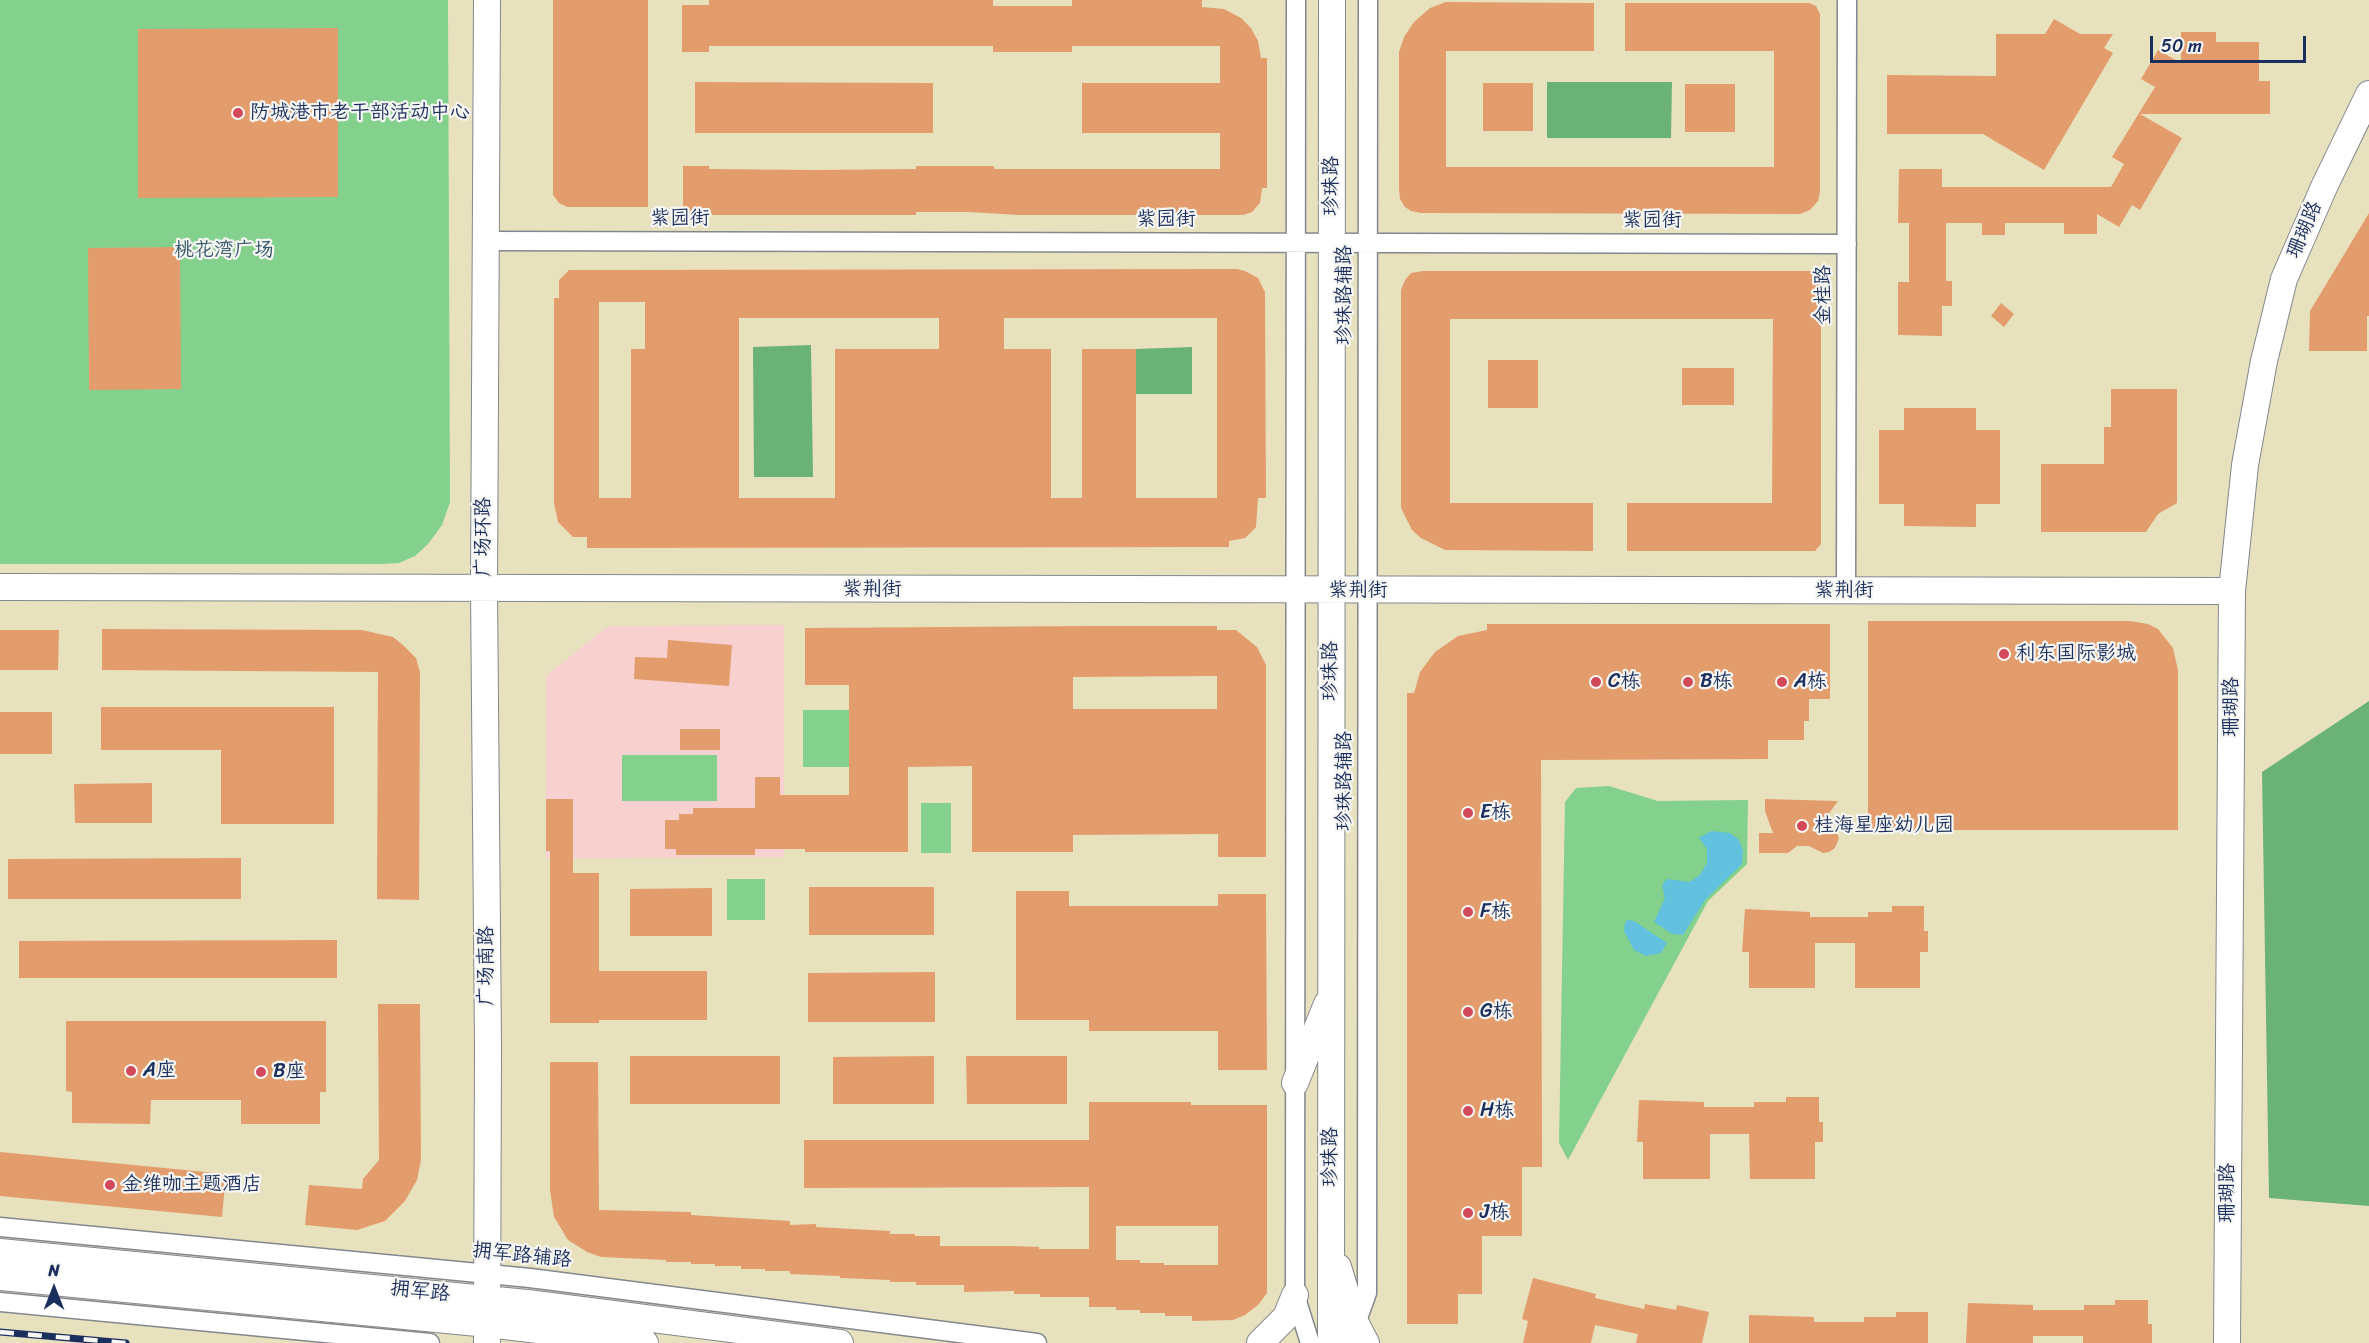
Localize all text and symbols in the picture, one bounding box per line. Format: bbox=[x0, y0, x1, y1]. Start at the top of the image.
scale bar bbox=[2153, 24, 2309, 62]
text: 50 m bbox=[2161, 30, 2202, 62]
place label: 防城港市老干部活动中心 bbox=[250, 101, 470, 125]
marker: 防城港市老干部活动中心 bbox=[231, 106, 245, 120]
street label: 珍珠路 bbox=[1320, 156, 1344, 216]
street label: 珊瑚路 bbox=[2282, 198, 2328, 262]
street label: 紫园街 bbox=[650, 207, 710, 231]
street label: 紫园街 bbox=[1136, 208, 1196, 232]
street label: 紫园街 bbox=[1622, 209, 1682, 233]
park label: 桃花湾广场 bbox=[174, 239, 274, 263]
street label: 珍珠路辅路 bbox=[1333, 245, 1357, 345]
street label: 金桂路 bbox=[1812, 265, 1836, 325]
street label: 广场环路 bbox=[472, 497, 496, 577]
street label: 紫荆街 bbox=[842, 578, 902, 602]
street label: 紫荆街 bbox=[1328, 579, 1388, 603]
street label: 紫荆街 bbox=[1814, 579, 1874, 603]
street label: 珍珠路 bbox=[1319, 641, 1343, 701]
place label: 利东国际影城 bbox=[2016, 642, 2136, 666]
marker: 利东国际影城 bbox=[1997, 647, 2011, 661]
place label: C栋 bbox=[1608, 670, 1640, 694]
place label: B栋 bbox=[1700, 670, 1733, 694]
place label: A栋 bbox=[1794, 670, 1827, 694]
marker: C栋 bbox=[1589, 675, 1603, 689]
marker: B栋 bbox=[1681, 675, 1695, 689]
marker: A栋 bbox=[1775, 675, 1789, 689]
street label: 珊瑚路 bbox=[2220, 677, 2244, 737]
street label: 珍珠路辅路 bbox=[1333, 731, 1357, 831]
place label: E栋 bbox=[1480, 801, 1511, 825]
marker: E栋 bbox=[1461, 806, 1475, 820]
place label: 桂海星座幼儿园 bbox=[1814, 814, 1954, 838]
marker: 桂海星座幼儿园 bbox=[1795, 819, 1809, 833]
place label: F栋 bbox=[1480, 900, 1511, 924]
marker: F栋 bbox=[1461, 905, 1475, 919]
street label: 广场南路 bbox=[475, 926, 499, 1006]
place label: G栋 bbox=[1480, 1000, 1512, 1024]
marker: G栋 bbox=[1461, 1005, 1475, 1019]
place label: A座 bbox=[143, 1059, 176, 1083]
place label: B座 bbox=[273, 1060, 306, 1084]
marker: A座 bbox=[124, 1064, 138, 1078]
marker: B座 bbox=[254, 1065, 268, 1079]
place label: H栋 bbox=[1480, 1099, 1514, 1123]
marker: H栋 bbox=[1461, 1104, 1475, 1118]
street label: 珍珠路 bbox=[1319, 1127, 1343, 1187]
street label: 珊瑚路 bbox=[2216, 1163, 2240, 1223]
place label: 金维咖主题酒店 bbox=[122, 1173, 262, 1197]
marker: 金维咖主题酒店 bbox=[103, 1178, 117, 1192]
place label: J栋 bbox=[1480, 1201, 1509, 1225]
marker: J栋 bbox=[1461, 1206, 1475, 1220]
street label: 拥军路辅路 bbox=[471, 1239, 573, 1273]
text: N bbox=[48, 1256, 60, 1285]
north arrow bbox=[24, 1259, 84, 1319]
street label: 拥军路 bbox=[389, 1277, 451, 1307]

